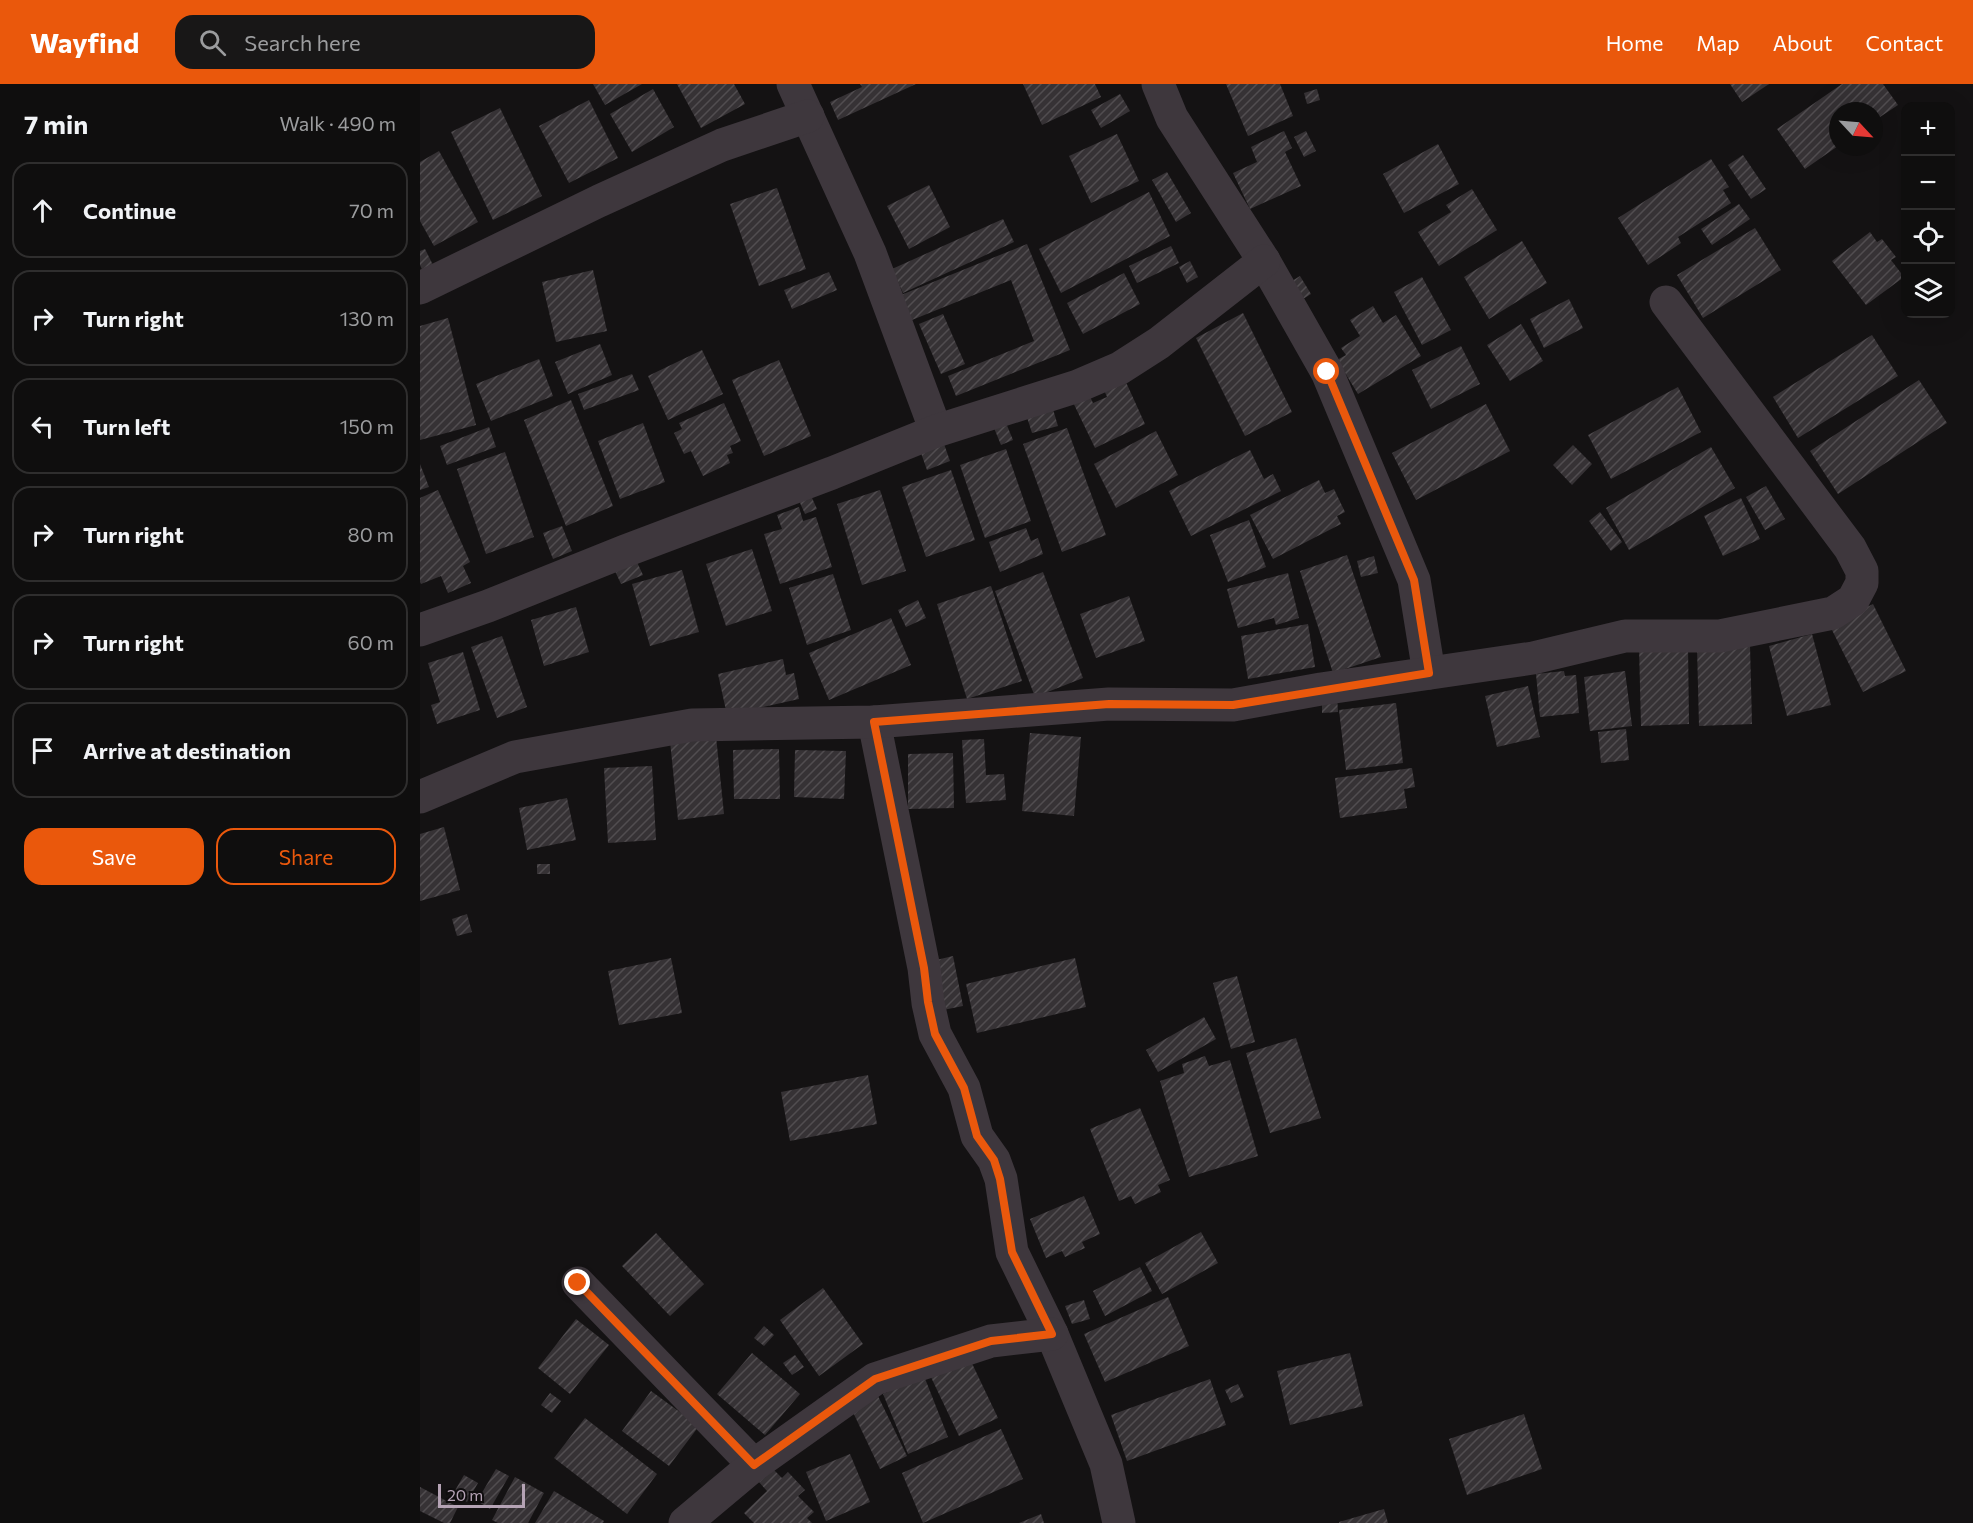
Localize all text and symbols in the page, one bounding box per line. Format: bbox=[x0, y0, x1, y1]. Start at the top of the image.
search box bbox=[175, 15, 595, 69]
text: Wayfind bbox=[30, 25, 139, 59]
icon: search bbox=[196, 26, 229, 59]
text: Search here bbox=[244, 29, 361, 56]
text: Home bbox=[1606, 30, 1663, 55]
text: Map bbox=[1696, 30, 1740, 55]
text: About bbox=[1773, 30, 1832, 55]
text: Contact bbox=[1865, 30, 1943, 55]
north arrow bbox=[1829, 102, 1883, 156]
map controls bbox=[1901, 102, 1955, 318]
button: + bbox=[1901, 102, 1955, 156]
text: 7 min bbox=[24, 108, 88, 139]
text: Walk · 490 m bbox=[279, 111, 396, 135]
button: − bbox=[1901, 156, 1955, 210]
icon: ahead bbox=[26, 194, 59, 227]
text: Continue bbox=[83, 197, 176, 224]
text: 70 m bbox=[349, 198, 394, 222]
button: locate bbox=[1901, 210, 1955, 264]
button: layers bbox=[1901, 264, 1955, 318]
icon: right bbox=[26, 302, 59, 335]
text: Turn right bbox=[83, 305, 184, 332]
text: 130 m bbox=[340, 306, 394, 330]
route start bbox=[1313, 358, 1339, 384]
icon: left bbox=[26, 410, 59, 443]
text: Turn left bbox=[83, 413, 170, 440]
text: 150 m bbox=[340, 414, 394, 438]
icon: right bbox=[26, 518, 59, 551]
text: Turn right bbox=[83, 521, 184, 548]
text: 80 m bbox=[348, 522, 394, 546]
icon: right bbox=[26, 626, 59, 659]
text: Turn right bbox=[83, 629, 184, 656]
text: 60 m bbox=[348, 630, 394, 654]
icon: arrive bbox=[26, 734, 59, 767]
text: Arrive at destination bbox=[83, 737, 291, 764]
button: Save bbox=[24, 828, 204, 885]
button: Share bbox=[216, 828, 396, 885]
route end bbox=[564, 1269, 590, 1295]
scale bar bbox=[438, 1481, 525, 1508]
text: 20 m bbox=[447, 1485, 483, 1504]

